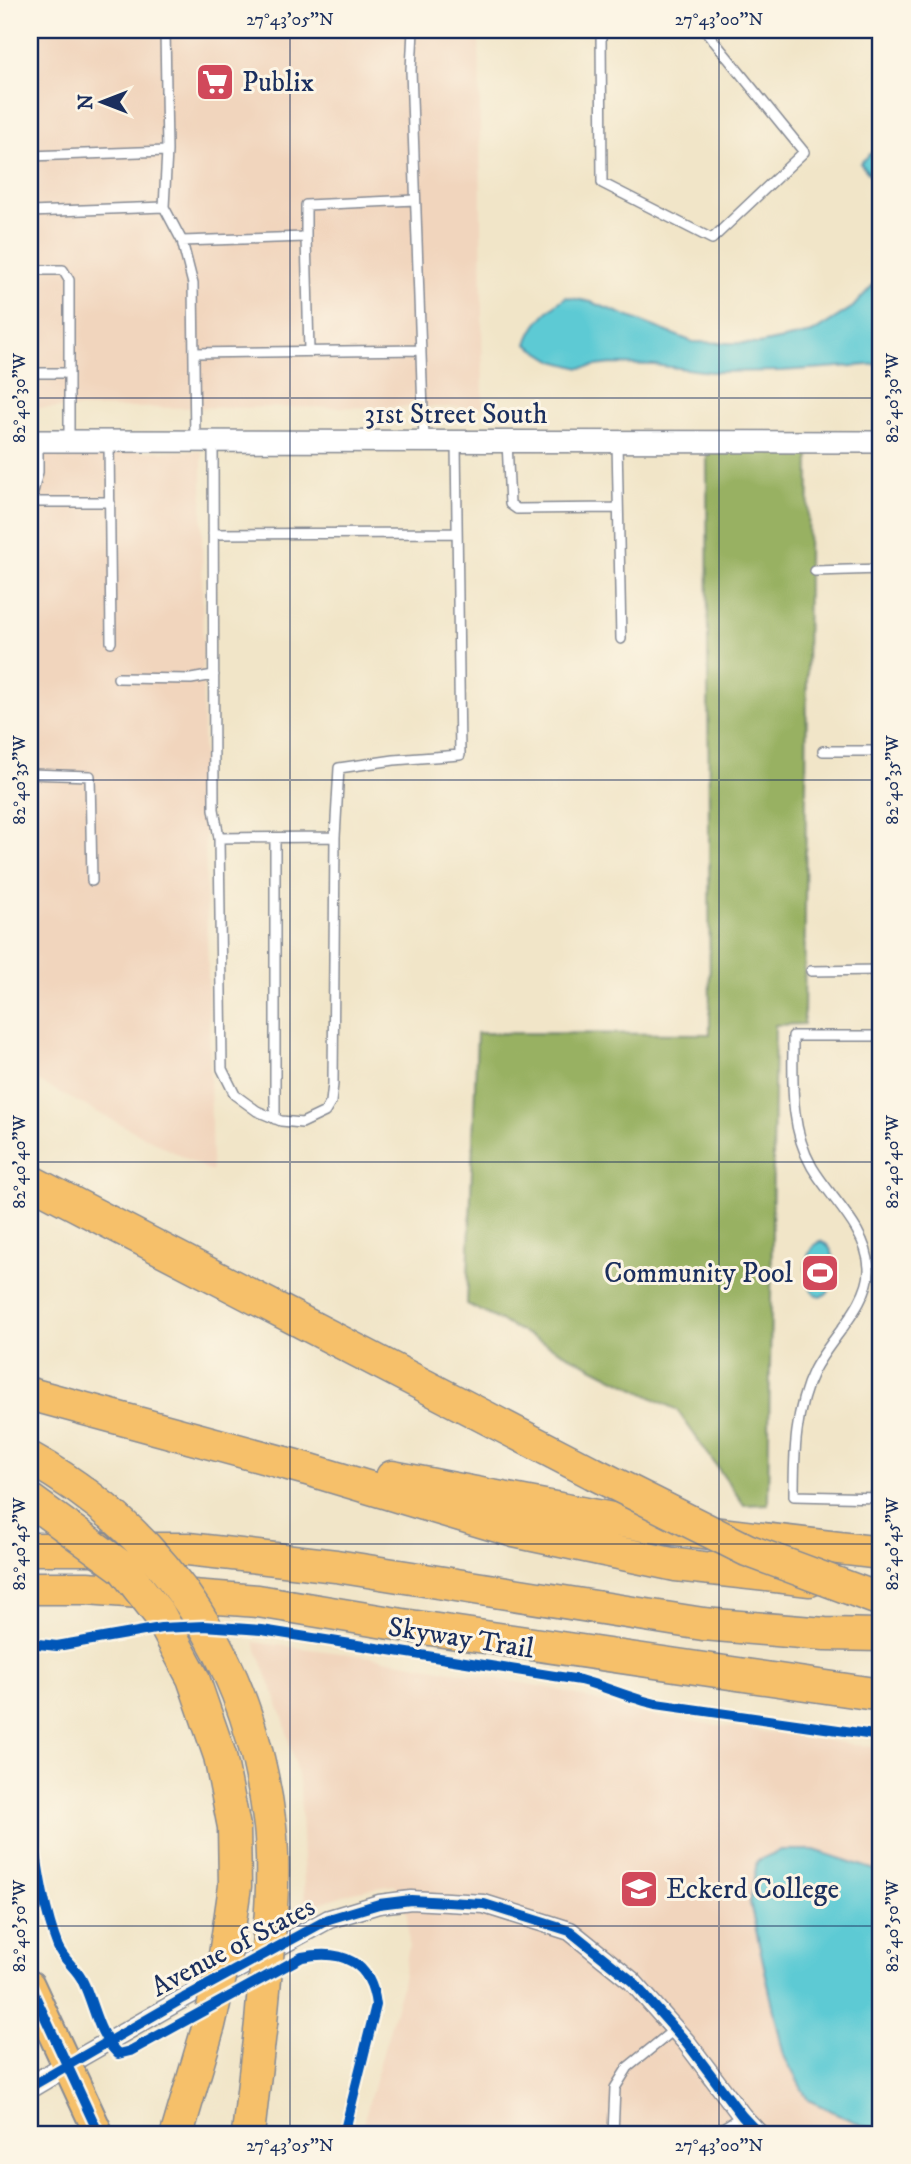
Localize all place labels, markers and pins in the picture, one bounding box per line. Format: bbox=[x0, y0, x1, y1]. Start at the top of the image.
supermarket icon: Publix bbox=[194, 61, 236, 103]
place label: Publix bbox=[242, 65, 314, 100]
sports icon: Community Pool bbox=[799, 1252, 841, 1294]
place label: Community Pool bbox=[604, 1256, 794, 1291]
school or university icon: Eckerd College bbox=[618, 1868, 660, 1910]
place label: Eckerd College bbox=[666, 1872, 839, 1907]

